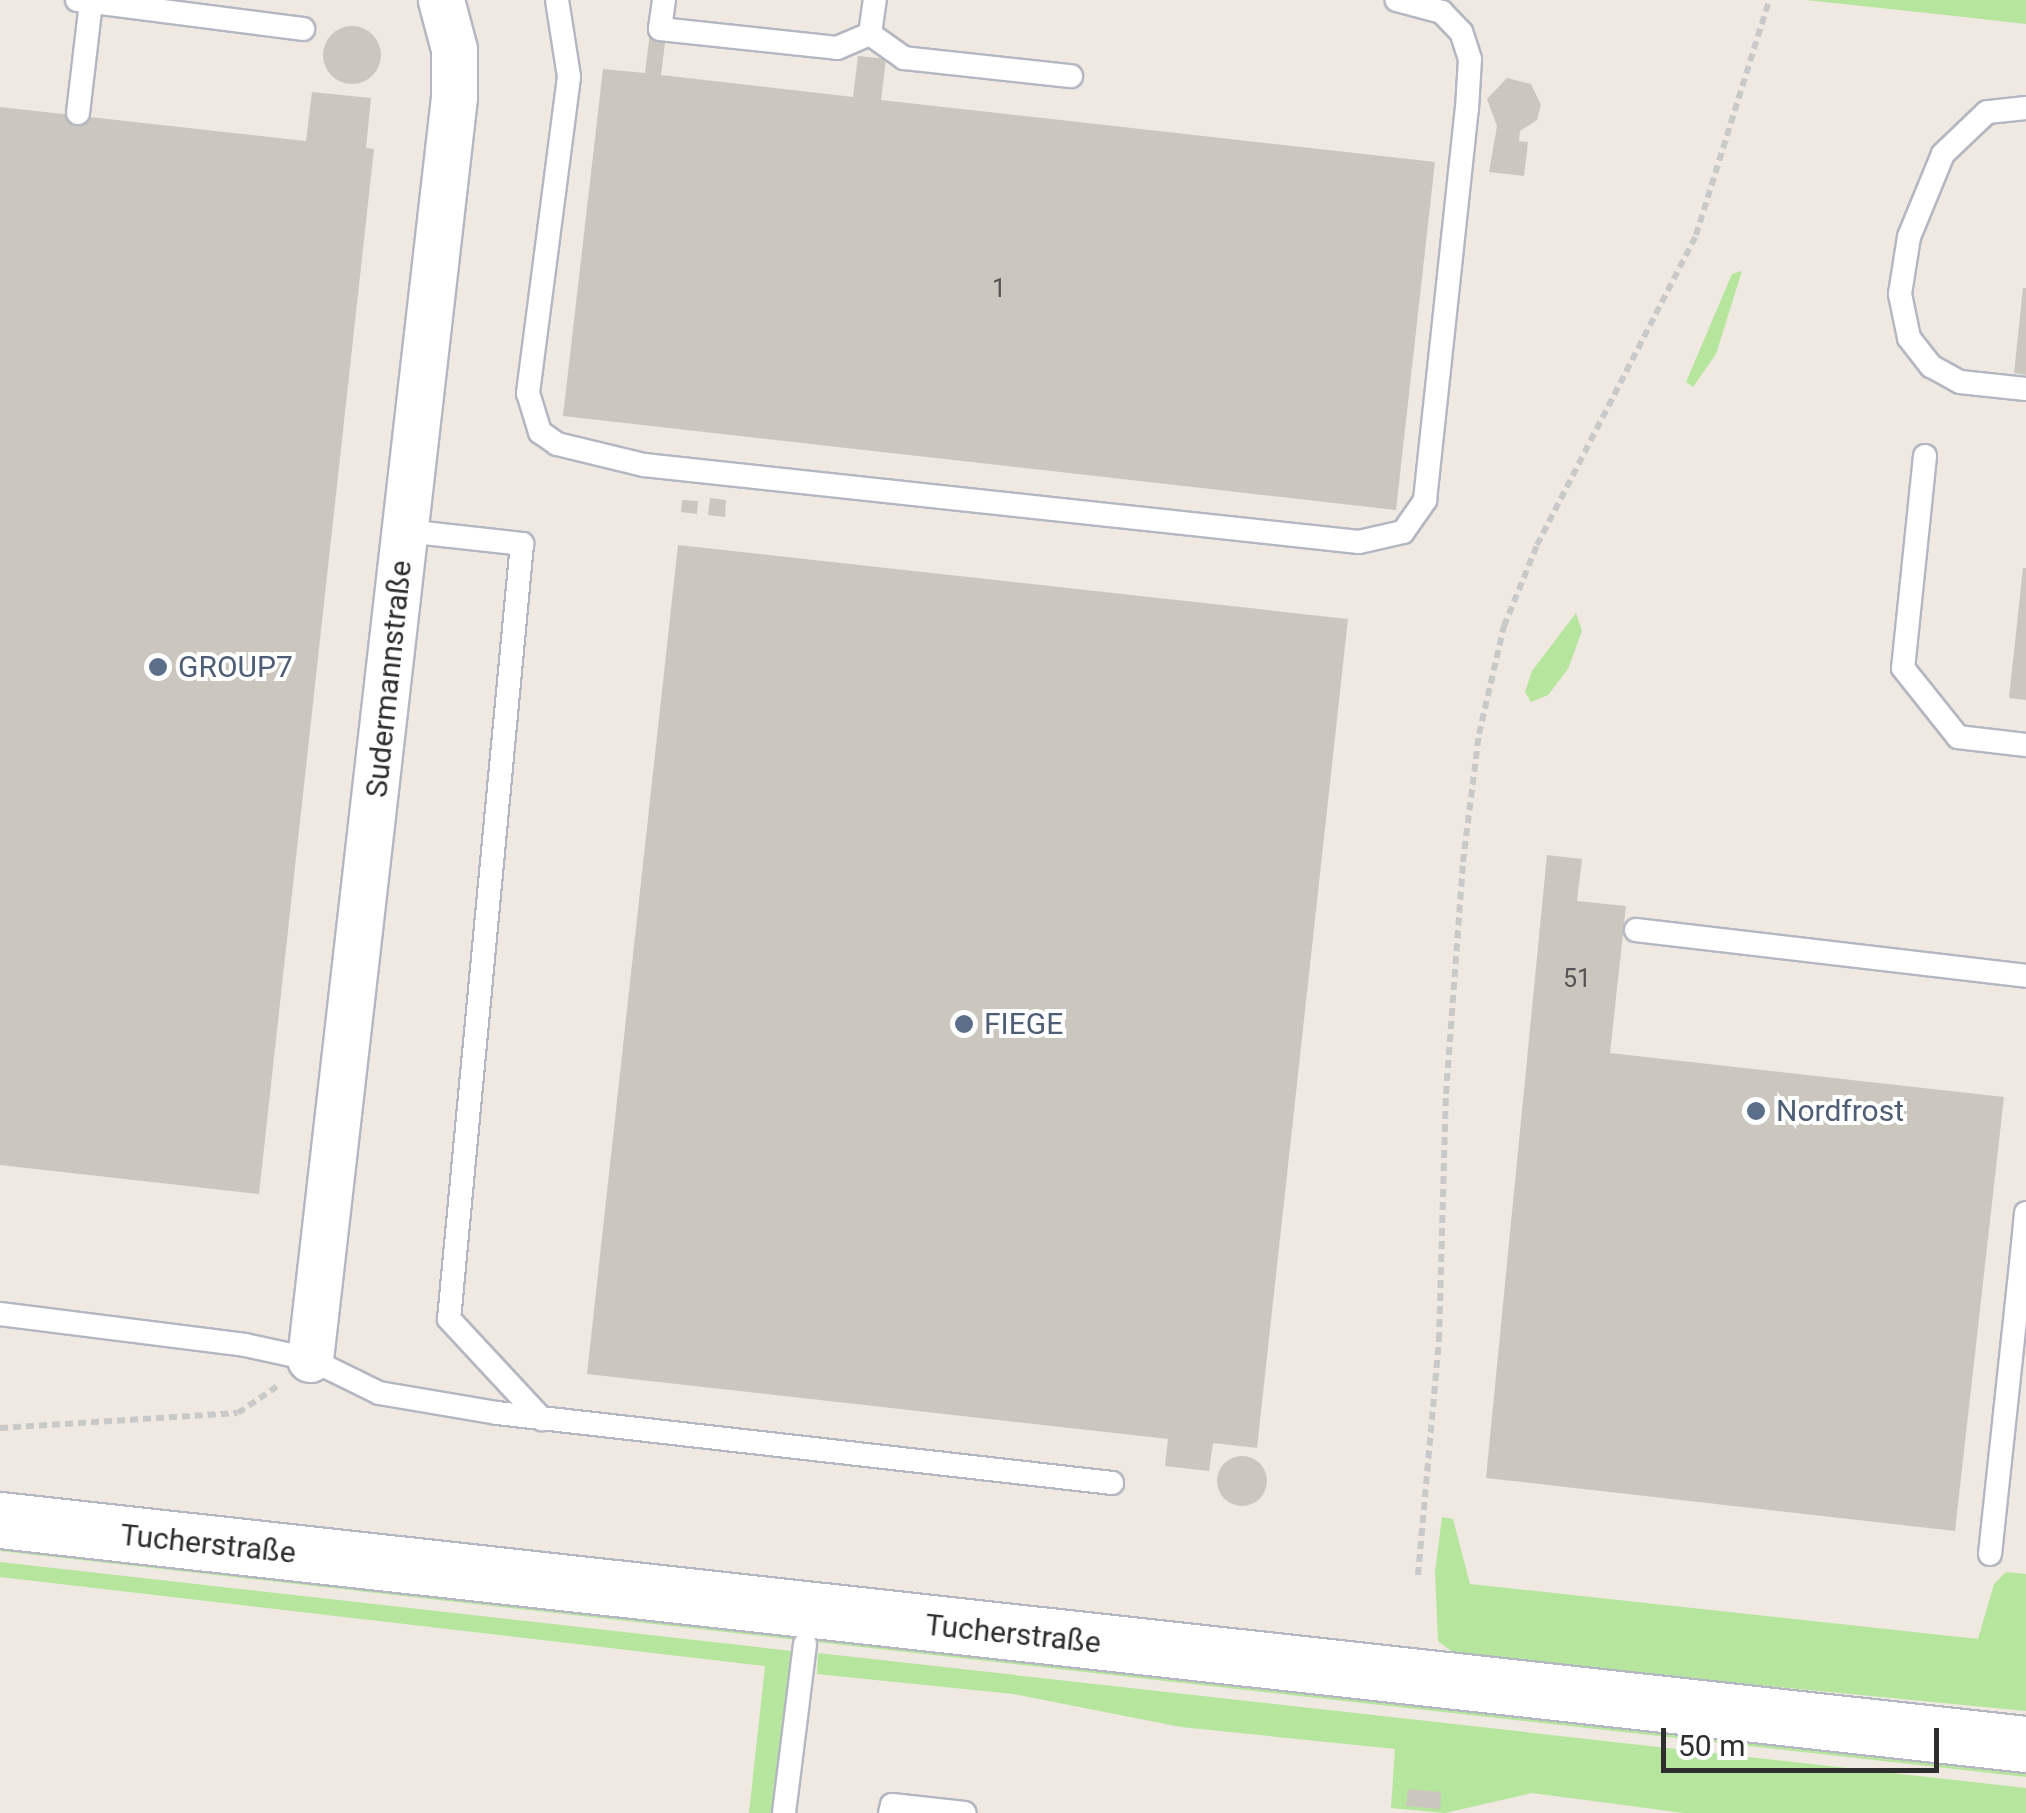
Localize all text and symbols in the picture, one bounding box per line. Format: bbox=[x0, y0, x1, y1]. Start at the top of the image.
house number: 1 bbox=[992, 274, 1006, 304]
street label: Sudermannstraße bbox=[359, 559, 419, 799]
place label: GROUP7 bbox=[178, 649, 293, 685]
marker: GROUP7 bbox=[147, 656, 169, 678]
house number: 51 bbox=[1563, 964, 1591, 994]
place label: FIEGE bbox=[984, 1006, 1063, 1042]
marker: FIEGE bbox=[953, 1013, 975, 1035]
place label: Nordfrost bbox=[1776, 1093, 1904, 1129]
marker: Nordfrost bbox=[1745, 1100, 1767, 1122]
street label: Tucherstraße bbox=[118, 1517, 298, 1571]
street label: Tucherstraße bbox=[923, 1607, 1103, 1661]
scale bar bbox=[1666, 1708, 1944, 1770]
text: 50 m bbox=[1678, 1728, 1745, 1763]

